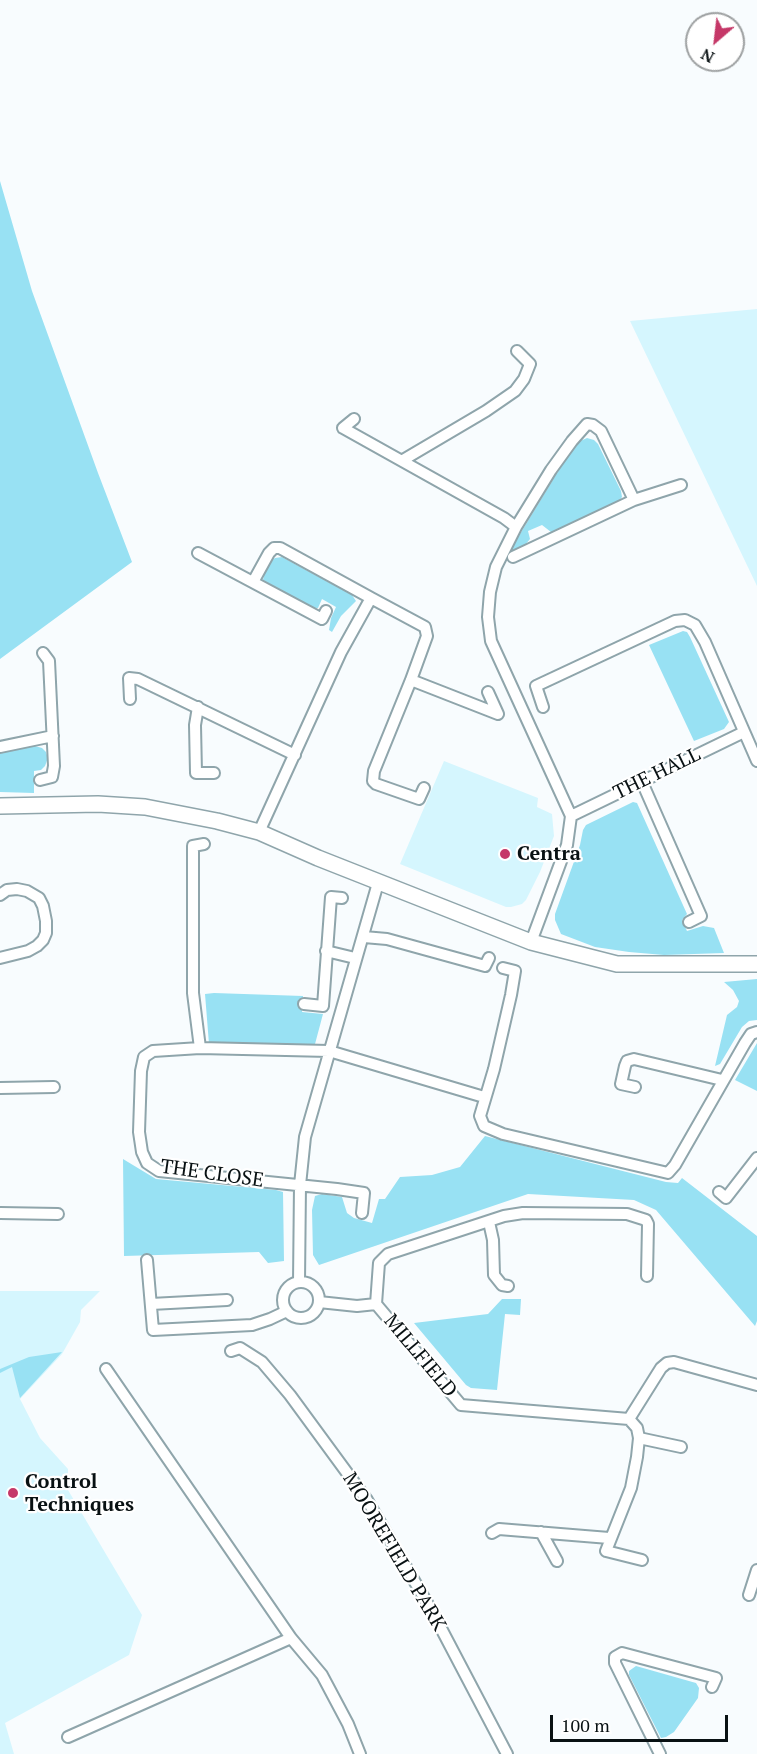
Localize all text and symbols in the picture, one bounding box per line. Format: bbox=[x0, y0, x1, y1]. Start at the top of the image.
north arrow bbox=[685, 12, 745, 72]
text: N bbox=[697, 44, 718, 69]
street label: THE HALL bbox=[610, 743, 704, 805]
place label: Centra bbox=[517, 842, 581, 866]
marker: Centra bbox=[498, 847, 512, 861]
street label: THE CLOSE bbox=[159, 1155, 265, 1193]
street label: MILLFIELD bbox=[378, 1310, 462, 1402]
street label: MOOREFIELD PARK bbox=[337, 1468, 451, 1636]
place label: Control Techniques bbox=[25, 1470, 134, 1517]
marker: Control Techniques bbox=[6, 1486, 20, 1500]
scale bar bbox=[553, 1703, 732, 1741]
text: 100 m bbox=[561, 1713, 610, 1737]

